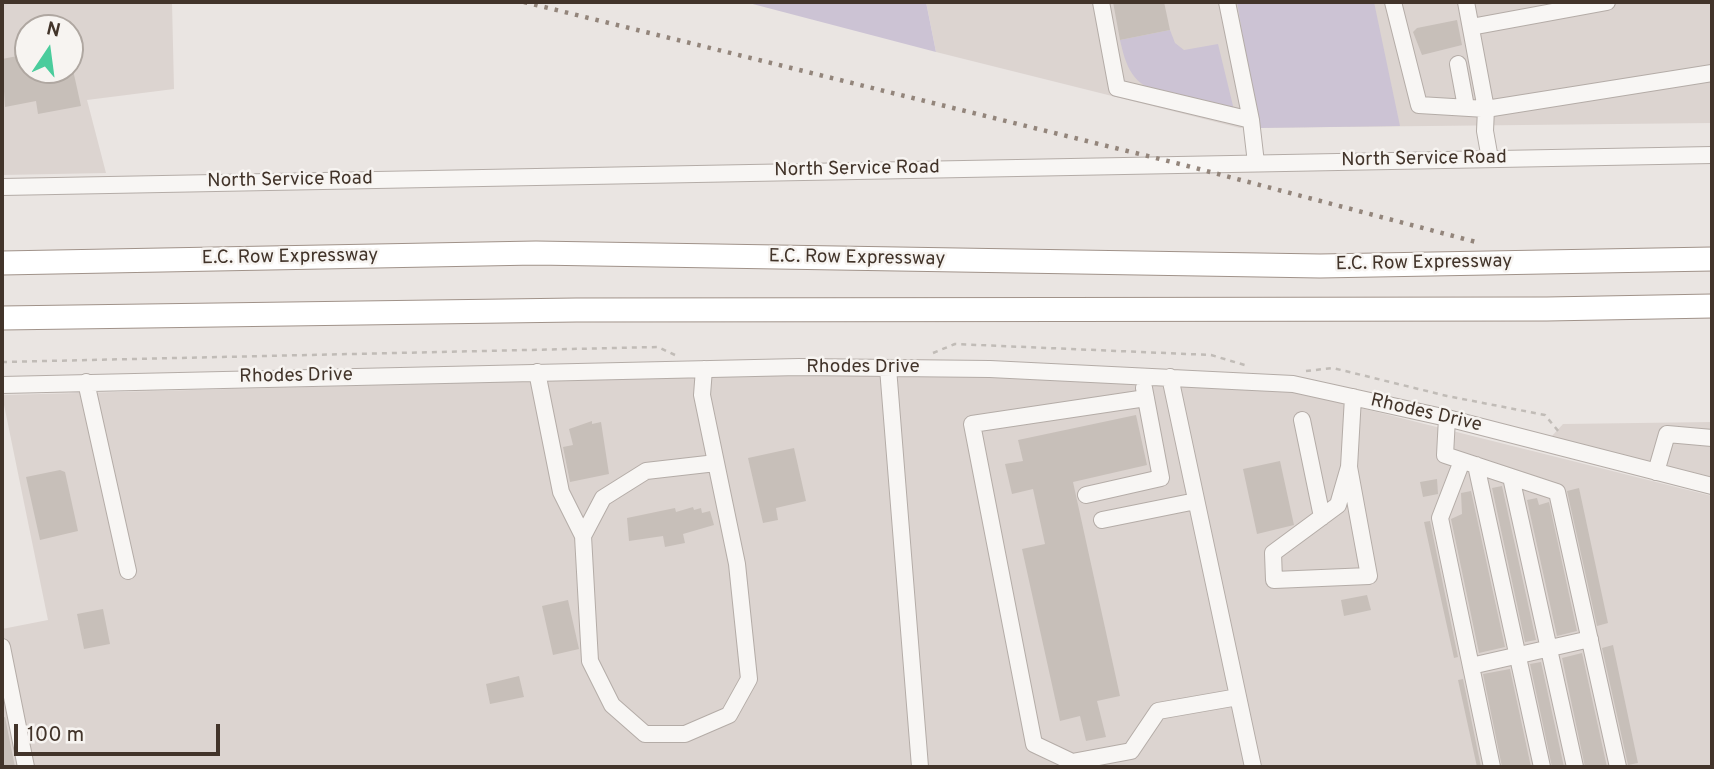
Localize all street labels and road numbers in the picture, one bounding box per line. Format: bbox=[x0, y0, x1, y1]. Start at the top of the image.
street label: North Service Road bbox=[1341, 147, 1507, 173]
street label: North Service Road bbox=[774, 157, 940, 183]
street label: North Service Road bbox=[207, 168, 373, 194]
street label: E.C. Row Expressway bbox=[201, 245, 379, 271]
street label: E.C. Row Expressway bbox=[768, 246, 946, 272]
street label: E.C. Row Expressway bbox=[1335, 251, 1513, 277]
street label: Rhodes Drive bbox=[806, 357, 920, 379]
street label: Rhodes Drive bbox=[239, 365, 353, 389]
street label: Rhodes Drive bbox=[1368, 390, 1484, 438]

